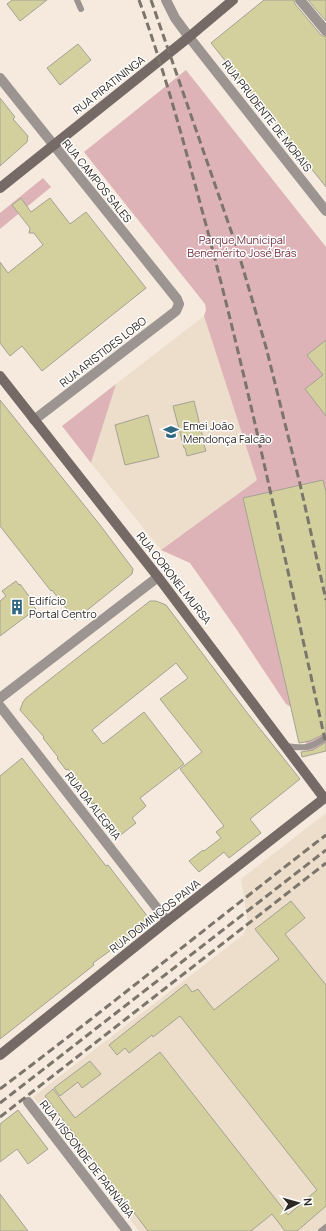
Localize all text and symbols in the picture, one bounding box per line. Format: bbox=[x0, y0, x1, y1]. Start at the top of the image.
street label: RUA PIRATININGA bbox=[70, 52, 148, 117]
street label: RUA PRUDENTE DE MORAIS bbox=[219, 57, 316, 175]
street label: RUA CAMPOS SALES bbox=[59, 136, 136, 226]
park label: Parque Municipal Benemérito José Brás bbox=[187, 232, 297, 260]
street label: RUA ARISTIDES LOBO bbox=[56, 313, 149, 390]
place label: Emei João Mendonça Falcão bbox=[183, 418, 272, 446]
school or university icon: Emei João Mendonça Falcão bbox=[162, 423, 180, 441]
street label: RUA CORONEL MURSA bbox=[134, 529, 215, 627]
place label: Edifício Portal Centro bbox=[29, 593, 97, 621]
building icon: Edifício Portal Centro bbox=[8, 598, 26, 616]
street label: RUA DA ALEGRIA bbox=[62, 769, 125, 843]
street label: RUA DOMINGOS PAIVA bbox=[106, 875, 203, 956]
street label: RUA VISCONDE DE PARNAÍBA bbox=[37, 1097, 138, 1221]
north arrow bbox=[278, 1183, 318, 1223]
text: N bbox=[301, 1197, 316, 1207]

